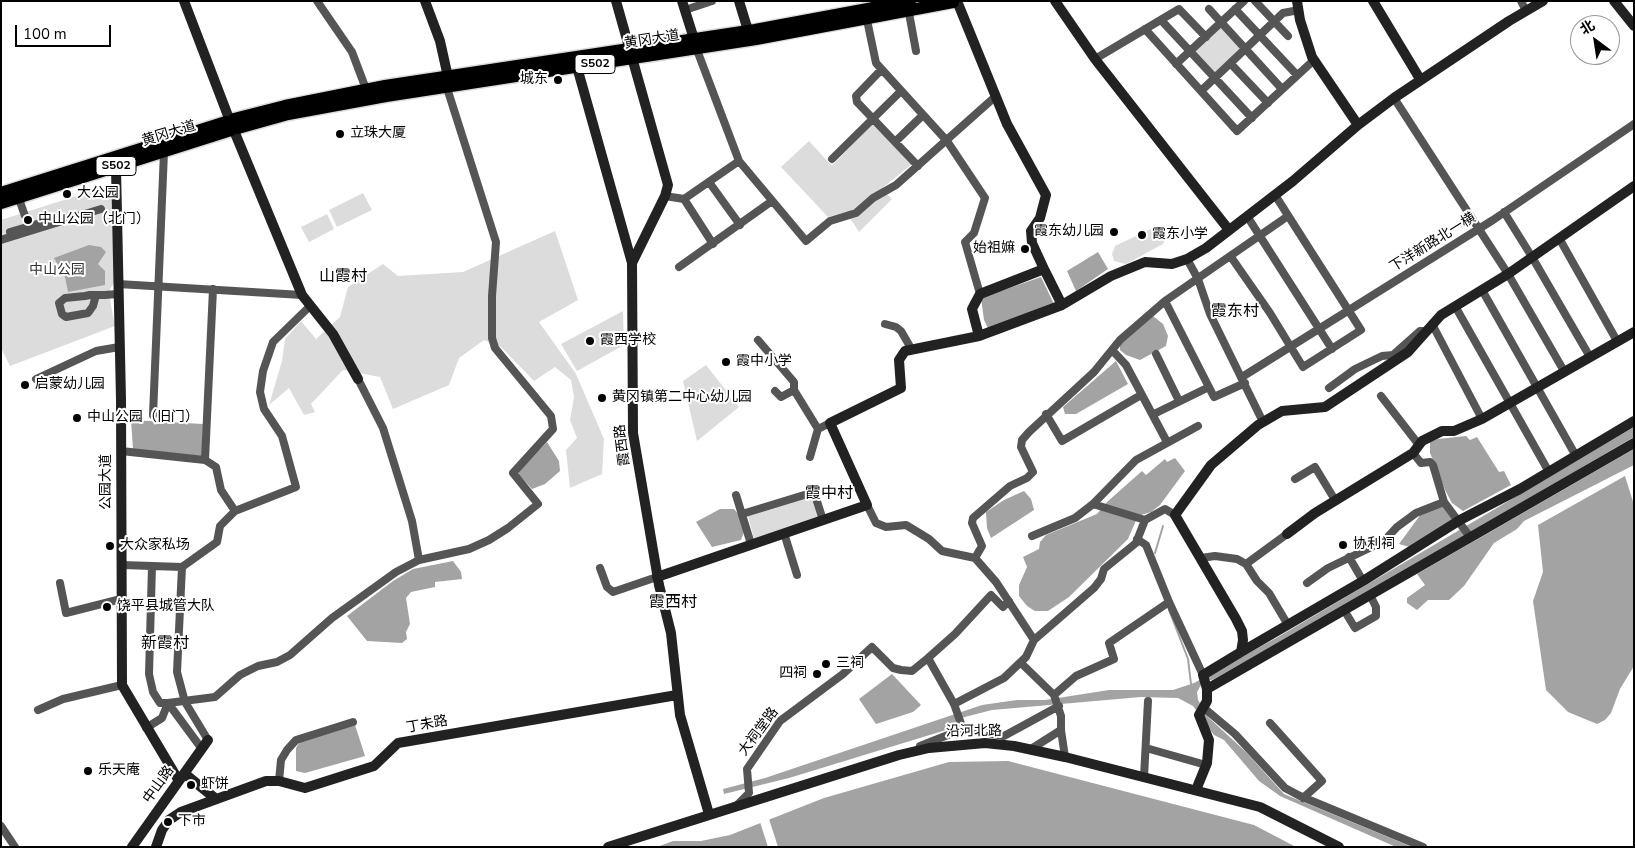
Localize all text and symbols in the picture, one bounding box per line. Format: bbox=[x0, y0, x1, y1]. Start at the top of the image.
scale bar bbox=[18, 15, 114, 47]
north arrow bbox=[1570, 15, 1620, 65]
text: 北 bbox=[1577, 16, 1598, 39]
text: 100 m bbox=[23, 24, 67, 44]
street label: 黄冈大道 bbox=[623, 27, 681, 53]
road number: S502 bbox=[575, 54, 615, 74]
place label: 城东 bbox=[520, 72, 548, 88]
marker: 城东 bbox=[552, 74, 564, 86]
street label: 黄冈大道 bbox=[140, 118, 198, 150]
place label: 立珠大厦 bbox=[350, 126, 406, 142]
marker: 立珠大厦 bbox=[334, 128, 346, 140]
road number: S502 bbox=[96, 157, 136, 176]
place label: 大公园 bbox=[77, 186, 119, 202]
marker: 大公园 bbox=[61, 188, 73, 200]
street label: 下洋新路北一横 bbox=[1387, 210, 1479, 276]
place label: 中山公园（北门） bbox=[38, 212, 150, 228]
marker: 中山公园（北门） bbox=[22, 214, 34, 226]
place label: 霞东幼儿园 bbox=[1034, 224, 1104, 240]
marker: 霞东幼儿园 bbox=[1108, 226, 1120, 238]
place label: 霞东小学 bbox=[1152, 227, 1208, 243]
marker: 霞东小学 bbox=[1136, 229, 1148, 241]
place label: 始祖嫲 bbox=[973, 241, 1015, 257]
marker: 始祖嫲 bbox=[1019, 243, 1031, 255]
park label: 中山公园 bbox=[29, 263, 85, 279]
district label: 山霞村 bbox=[319, 267, 367, 287]
district label: 霞东村 bbox=[1211, 302, 1259, 322]
place label: 霞西学校 bbox=[600, 333, 656, 349]
marker: 霞西学校 bbox=[584, 335, 596, 347]
place label: 霞中小学 bbox=[736, 354, 792, 370]
marker: 霞中小学 bbox=[720, 356, 732, 368]
place label: 启蒙幼儿园 bbox=[35, 377, 105, 393]
marker: 启蒙幼儿园 bbox=[19, 379, 31, 391]
place label: 黄冈镇第二中心幼儿园 bbox=[612, 390, 752, 406]
marker: 黄冈镇第二中心幼儿园 bbox=[596, 392, 608, 404]
place label: 中山公园（旧门） bbox=[87, 410, 199, 426]
marker: 中山公园（旧门） bbox=[71, 412, 83, 424]
street label: 霞西路 bbox=[612, 423, 634, 467]
street label: 公园大道 bbox=[99, 454, 115, 510]
district label: 霞中村 bbox=[805, 484, 853, 504]
place label: 协利祠 bbox=[1353, 537, 1395, 553]
place label: 大众家私场 bbox=[120, 538, 190, 554]
marker: 协利祠 bbox=[1337, 539, 1349, 551]
marker: 大众家私场 bbox=[104, 540, 116, 552]
district label: 霞西村 bbox=[649, 593, 697, 613]
place label: 饶平县城管大队 bbox=[117, 599, 215, 615]
marker: 饶平县城管大队 bbox=[101, 601, 113, 613]
district label: 新霞村 bbox=[141, 634, 189, 654]
place label: 三祠 bbox=[836, 656, 864, 672]
marker: 三祠 bbox=[820, 658, 832, 670]
place label: 四祠 bbox=[779, 666, 807, 682]
marker: 四祠 bbox=[811, 668, 823, 680]
street label: 大祠堂路 bbox=[735, 705, 783, 759]
street label: 丁未路 bbox=[405, 713, 449, 737]
street label: 沿河北路 bbox=[946, 723, 1002, 741]
place label: 乐天庵 bbox=[98, 763, 140, 779]
street label: 中山路 bbox=[140, 763, 178, 807]
marker: 乐天庵 bbox=[82, 765, 94, 777]
place label: 虾饼 bbox=[201, 777, 229, 793]
marker: 虾饼 bbox=[185, 779, 197, 791]
place label: 下市 bbox=[178, 814, 206, 830]
marker: 下市 bbox=[162, 816, 174, 828]

